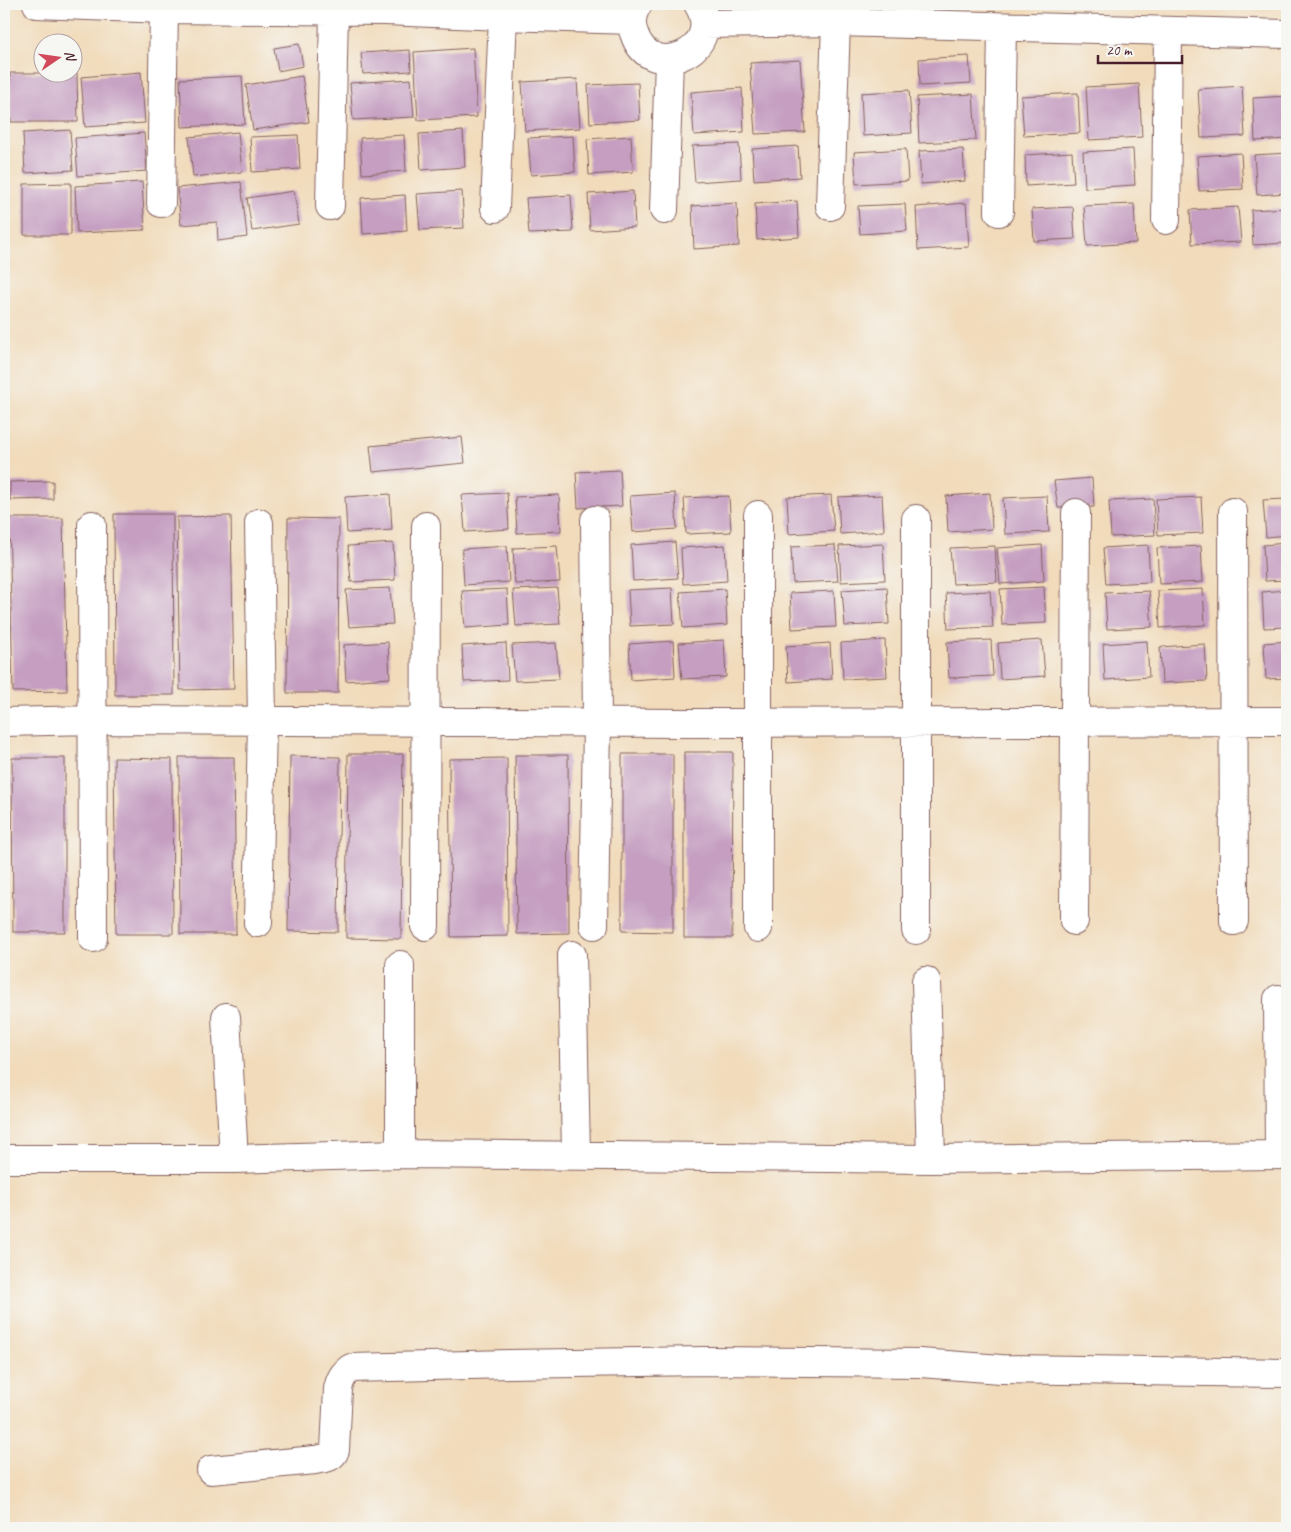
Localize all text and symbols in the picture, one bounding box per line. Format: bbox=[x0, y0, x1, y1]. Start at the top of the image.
north arrow bbox=[32, 32, 82, 82]
scale bar bbox=[1098, 32, 1182, 64]
text: 20 m bbox=[1106, 41, 1133, 60]
text: N bbox=[61, 49, 80, 64]

